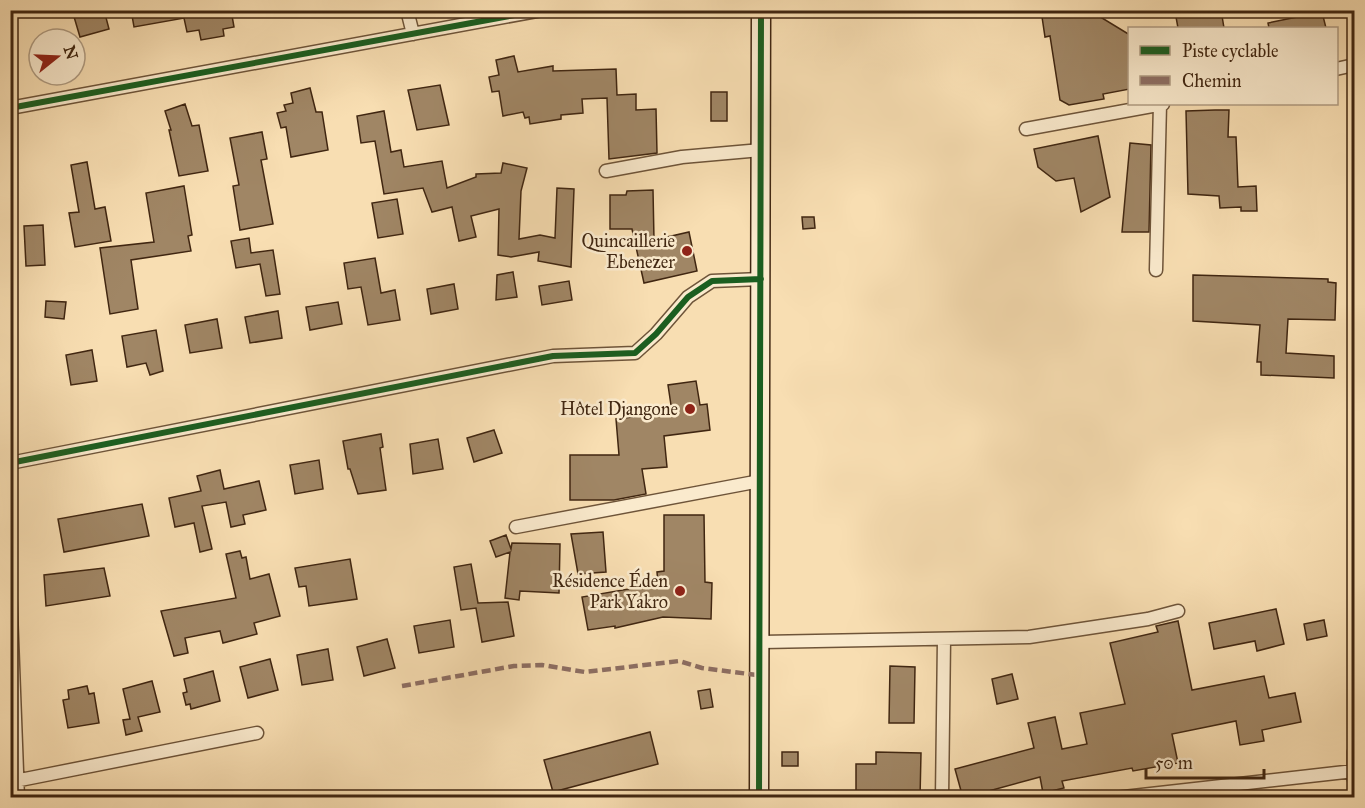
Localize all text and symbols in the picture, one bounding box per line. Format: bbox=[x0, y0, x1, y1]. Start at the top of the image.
north arrow bbox=[27, 27, 87, 87]
legend bbox=[1128, 27, 1338, 105]
text: Piste cyclable bbox=[1182, 40, 1279, 62]
text: N bbox=[60, 43, 82, 62]
text: Chemin bbox=[1182, 70, 1242, 92]
place label: Quincaillerie Ebenezer bbox=[582, 230, 675, 273]
marker: Quincaillerie Ebenezer bbox=[680, 244, 694, 258]
place label: Hôtel Djangone bbox=[560, 398, 678, 421]
marker: Hôtel Djangone bbox=[683, 402, 697, 416]
place label: Résidence Éden Park Yakro bbox=[552, 568, 668, 613]
marker: Résidence Éden Park Yakro bbox=[673, 584, 687, 598]
scale bar bbox=[1146, 742, 1264, 780]
text: 50 m bbox=[1155, 752, 1193, 774]

